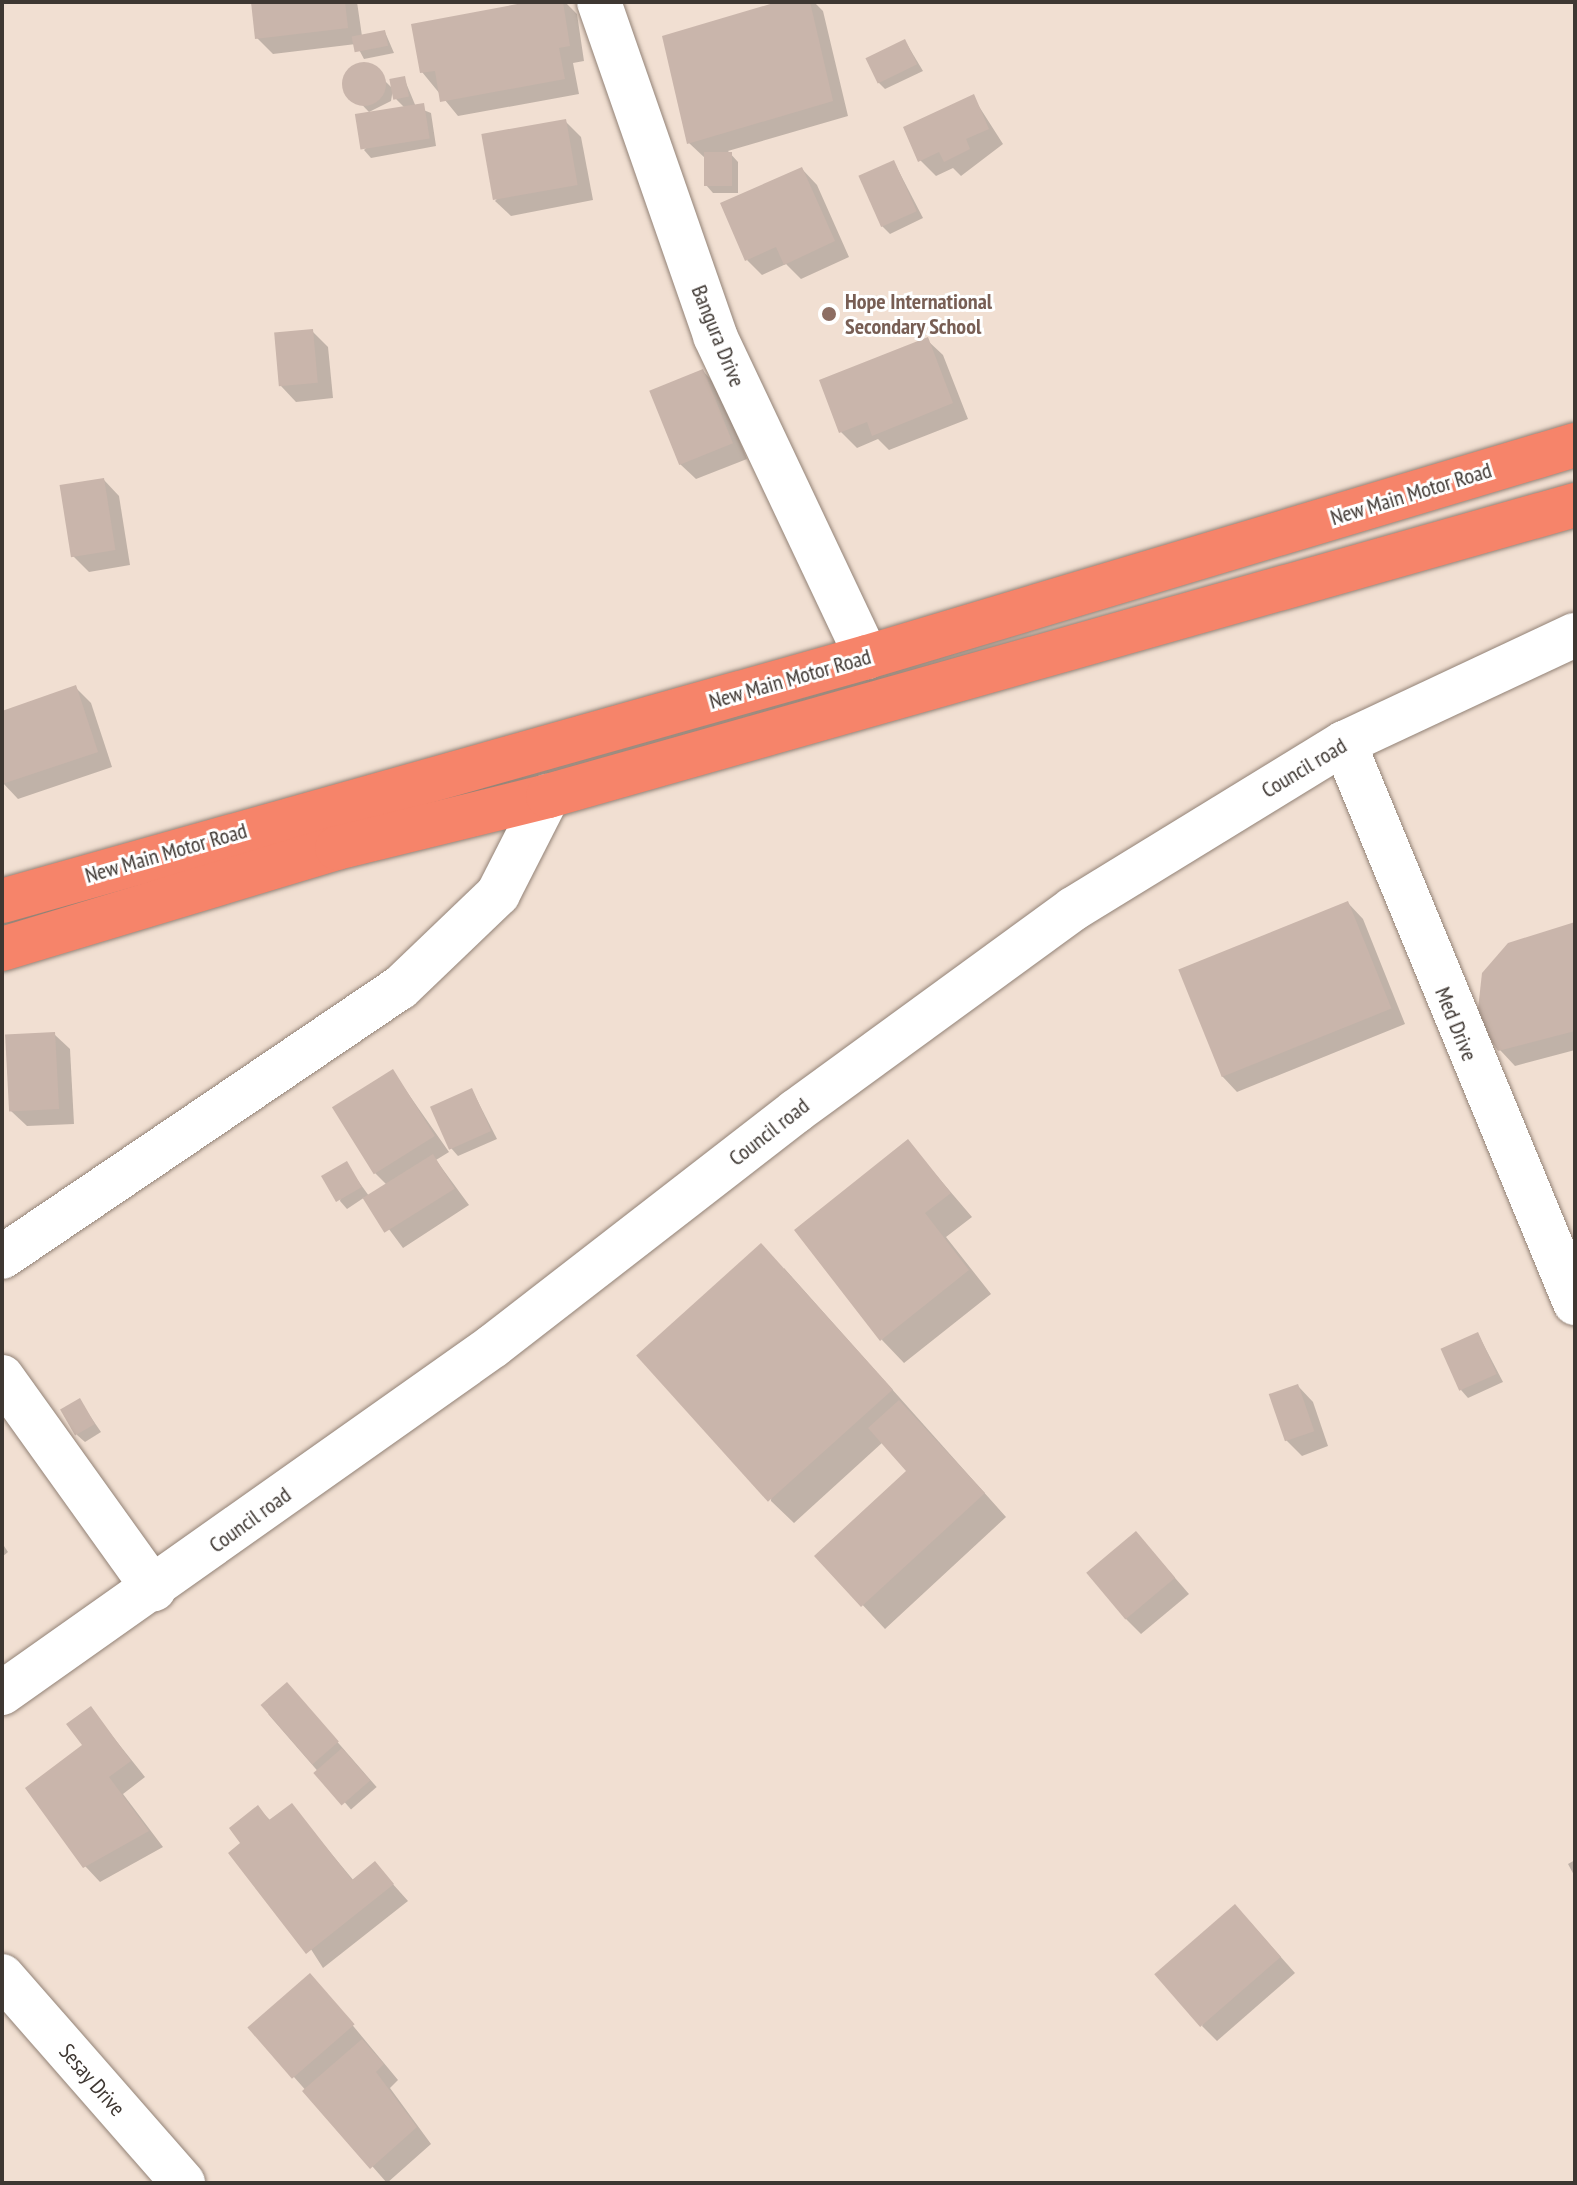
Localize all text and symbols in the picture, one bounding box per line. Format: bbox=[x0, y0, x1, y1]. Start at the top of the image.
street label: Bangura Drive bbox=[686, 281, 750, 391]
place label: Hope International Secondary School bbox=[845, 288, 992, 340]
marker: Hope International Secondary School bbox=[820, 305, 838, 323]
street label: New Main Motor Road bbox=[1327, 457, 1495, 531]
street label: New Main Motor Road bbox=[706, 643, 874, 715]
street label: Council road bbox=[1257, 732, 1351, 804]
street label: New Main Motor Road bbox=[82, 817, 250, 889]
street label: Med Drive bbox=[1429, 983, 1483, 1065]
street label: Council road bbox=[724, 1093, 814, 1171]
street label: Council road bbox=[204, 1482, 296, 1558]
street label: Sesay Drive bbox=[53, 2038, 131, 2122]

